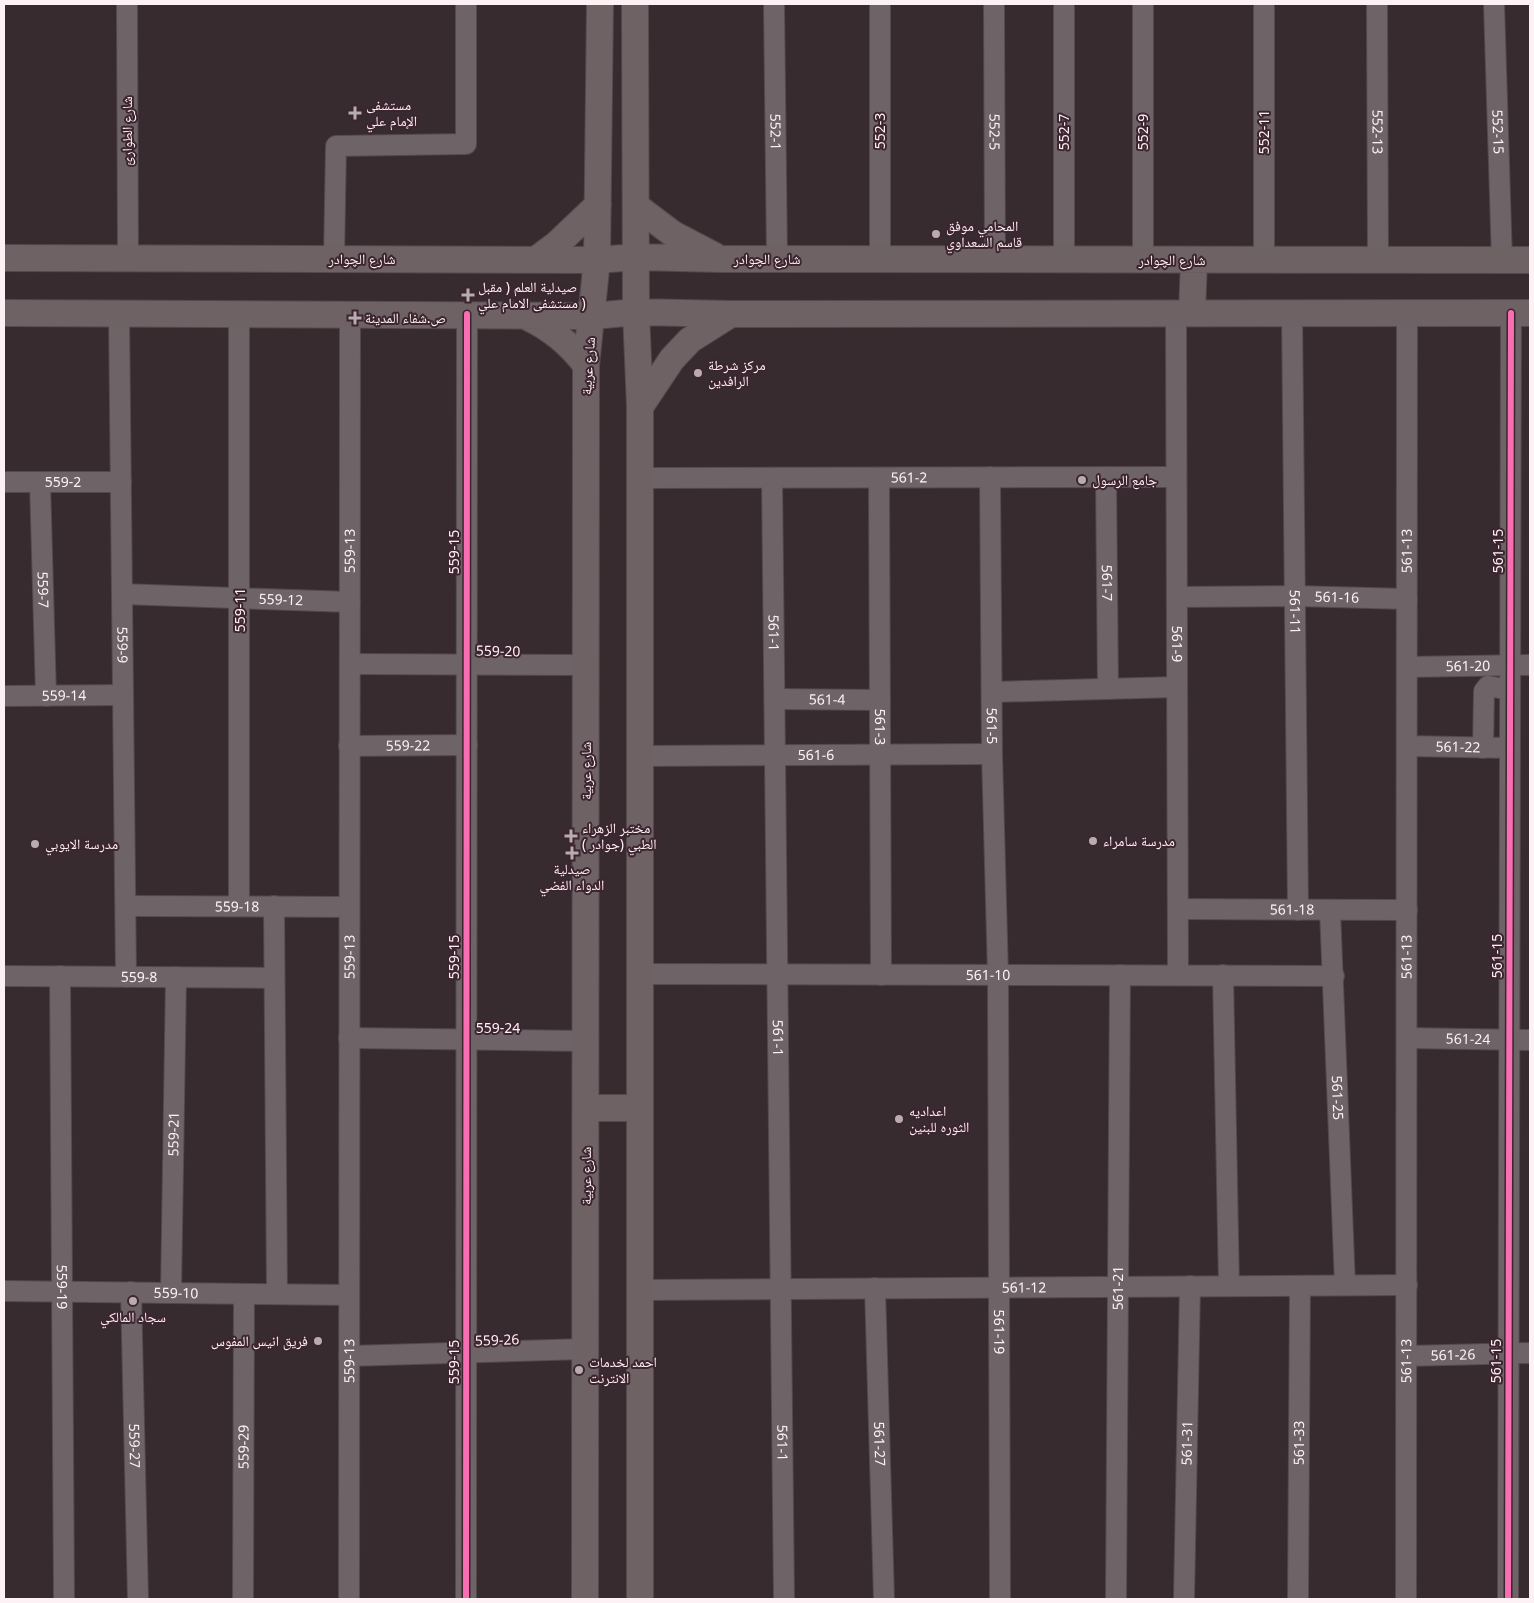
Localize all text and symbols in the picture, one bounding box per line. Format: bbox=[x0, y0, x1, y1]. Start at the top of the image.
place label: مستشفى الإمام علي bbox=[366, 95, 417, 133]
street label: شارع الطوارئ bbox=[117, 96, 137, 166]
marker: مستشفى الإمام علي bbox=[348, 106, 362, 120]
street label: 552-15 bbox=[1488, 109, 1509, 155]
street label: 552-11 bbox=[1254, 110, 1273, 154]
street label: 552-13 bbox=[1368, 110, 1388, 154]
street label: 552-3 bbox=[870, 113, 889, 149]
street label: 552-1 bbox=[766, 114, 786, 150]
street label: 552-5 bbox=[985, 114, 1005, 150]
street label: 552-7 bbox=[1054, 114, 1073, 150]
street label: 552-9 bbox=[1133, 114, 1152, 150]
place label: المحامي موفق قاسم السعداوي bbox=[946, 216, 1022, 254]
marker: المحامي موفق قاسم السعداوي bbox=[930, 228, 942, 240]
street label: شارع الچوادر bbox=[328, 249, 395, 269]
street label: شارع الچوادر bbox=[733, 249, 800, 269]
street label: شارع الچوادر bbox=[1138, 250, 1205, 270]
place label: صيدلية العلم ( مقبل مستشفى الامام علي ) bbox=[478, 277, 586, 315]
marker: صيدلية العلم ( مقبل مستشفى الامام علي ) bbox=[462, 289, 474, 301]
place label: ص.شفاء المدينة bbox=[365, 308, 446, 327]
marker: ص.شفاء المدينة bbox=[349, 312, 361, 324]
street label: شارع عربية bbox=[576, 336, 600, 396]
place label: مركز شرطة الرافدين bbox=[708, 355, 766, 390]
marker: مركز شرطة الرافدين bbox=[692, 367, 704, 379]
street label: 561-2 bbox=[891, 467, 927, 487]
place label: جامع الرسول bbox=[1092, 470, 1157, 490]
street label: 559-2 bbox=[45, 472, 81, 491]
marker: جامع الرسول bbox=[1076, 474, 1088, 486]
street label: 559-13 bbox=[340, 529, 359, 573]
street label: 561-13 bbox=[1397, 529, 1416, 573]
street label: 561-15 bbox=[1488, 529, 1507, 573]
street label: 559-15 bbox=[444, 530, 463, 574]
street label: 561-7 bbox=[1098, 565, 1117, 601]
street label: 559-7 bbox=[34, 571, 54, 608]
street label: 561-16 bbox=[1314, 587, 1360, 607]
street label: 559-11 bbox=[230, 588, 249, 632]
street label: 559-12 bbox=[258, 589, 304, 609]
street label: 561-11 bbox=[1286, 590, 1305, 634]
street label: 561-1 bbox=[764, 615, 784, 651]
street label: 561-9 bbox=[1168, 626, 1187, 662]
street label: 559-9 bbox=[113, 627, 133, 663]
street label: 559-20 bbox=[476, 641, 520, 660]
street label: 561-20 bbox=[1446, 656, 1490, 675]
street label: 559-14 bbox=[42, 685, 86, 705]
street label: 561-4 bbox=[809, 689, 845, 709]
street label: 561-5 bbox=[983, 708, 1002, 744]
street label: 561-3 bbox=[871, 709, 890, 745]
street label: 559-22 bbox=[386, 735, 430, 755]
street label: 561-22 bbox=[1436, 737, 1480, 756]
street label: شارع عربية bbox=[576, 742, 596, 800]
street label: 561-6 bbox=[798, 745, 834, 764]
place label: مختبر الزهراء الطبي (جوادر ) bbox=[582, 818, 656, 856]
marker: مختبر الزهراء الطبي (جوادر ) bbox=[564, 829, 578, 843]
place label: مدرسة سامراء bbox=[1103, 831, 1175, 850]
place label: مدرسة الايوبي bbox=[45, 834, 118, 856]
marker: مدرسة سامراء bbox=[1087, 835, 1099, 847]
marker: مدرسة الايوبي bbox=[29, 838, 41, 850]
marker: صيدلية الدواء الفضي bbox=[566, 847, 578, 859]
place label: صيدلية الدواء الفضي bbox=[540, 859, 604, 897]
street label: 559-18 bbox=[215, 896, 259, 916]
street label: 561-18 bbox=[1270, 899, 1314, 919]
street label: 561-15 bbox=[1487, 934, 1506, 978]
street label: 559-13 bbox=[339, 935, 359, 979]
street label: 559-15 bbox=[444, 935, 463, 979]
street label: 561-13 bbox=[1396, 935, 1416, 979]
street label: 561-10 bbox=[966, 965, 1010, 984]
street label: 559-8 bbox=[121, 967, 157, 986]
street label: 559-24 bbox=[476, 1018, 520, 1037]
street label: 561-1 bbox=[769, 1020, 788, 1056]
street label: 561-24 bbox=[1446, 1029, 1490, 1048]
street label: 561-25 bbox=[1328, 1075, 1348, 1120]
place label: اعداديه الثوره للبنين bbox=[909, 1101, 969, 1136]
street label: 559-21 bbox=[163, 1112, 183, 1156]
marker: اعداديه الثوره للبنين bbox=[893, 1113, 905, 1125]
street label: شارع عربية bbox=[576, 1147, 596, 1205]
street label: 559-19 bbox=[53, 1265, 72, 1309]
street label: 561-21 bbox=[1108, 1266, 1127, 1310]
street label: 561-12 bbox=[1002, 1277, 1046, 1297]
street label: 559-10 bbox=[154, 1283, 198, 1302]
marker: سجاد المالكي bbox=[127, 1295, 139, 1307]
place label: سجاد المالكي bbox=[100, 1307, 166, 1329]
street label: 561-19 bbox=[990, 1310, 1009, 1354]
street label: 559-26 bbox=[474, 1329, 520, 1350]
place label: فريق انيس المفوس bbox=[211, 1331, 308, 1351]
marker: فريق انيس المفوس bbox=[312, 1335, 324, 1347]
street label: 559-13 bbox=[339, 1339, 358, 1383]
street label: 561-13 bbox=[1396, 1339, 1415, 1383]
street label: 561-15 bbox=[1486, 1339, 1505, 1383]
street label: 559-15 bbox=[444, 1340, 463, 1384]
street label: 561-26 bbox=[1430, 1344, 1475, 1364]
place label: احمد لخدمات الانترنت bbox=[589, 1352, 657, 1387]
marker: احمد لخدمات الانترنت bbox=[573, 1364, 585, 1376]
street label: 561-27 bbox=[870, 1421, 890, 1466]
street label: 561-31 bbox=[1177, 1421, 1196, 1465]
street label: 561-33 bbox=[1289, 1421, 1308, 1465]
street label: 559-27 bbox=[125, 1423, 145, 1468]
street label: 559-29 bbox=[233, 1425, 253, 1469]
street label: 561-1 bbox=[773, 1425, 793, 1461]

